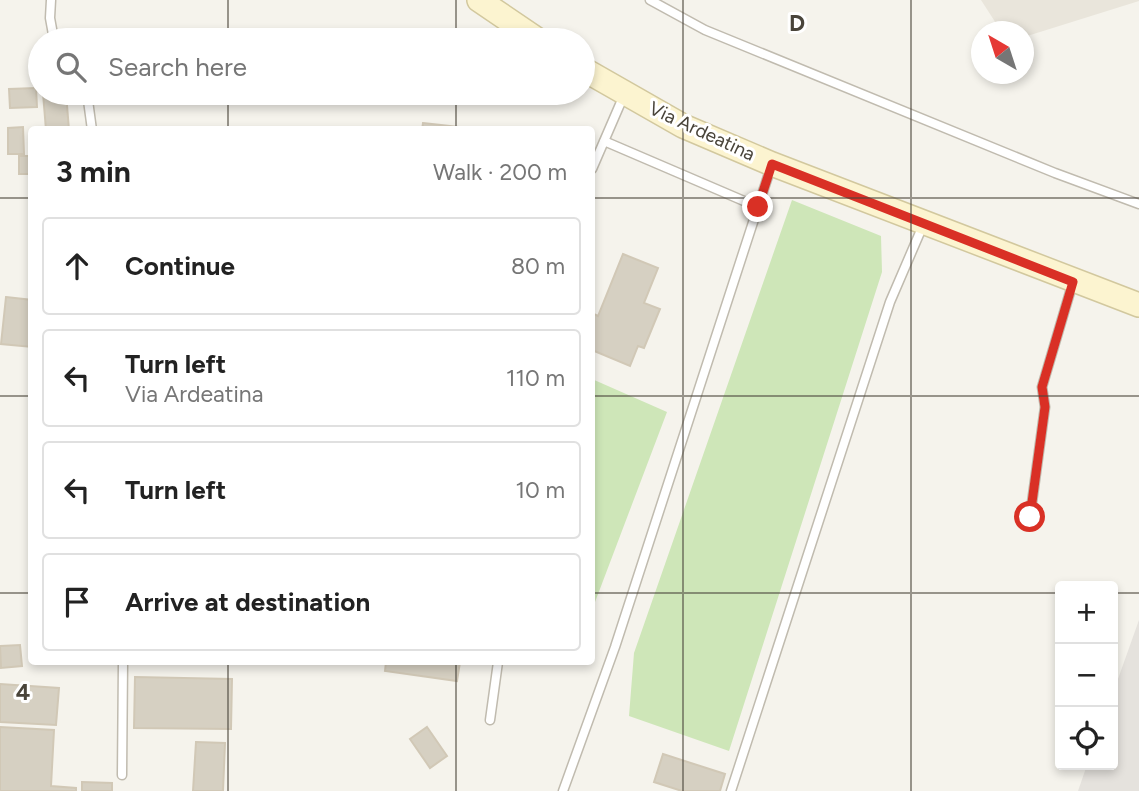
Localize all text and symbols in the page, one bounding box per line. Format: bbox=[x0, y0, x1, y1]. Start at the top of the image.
text: D bbox=[789, 9, 805, 37]
north arrow bbox=[971, 21, 1034, 84]
search box bbox=[28, 28, 595, 105]
icon: search bbox=[52, 48, 90, 86]
text: Search here bbox=[108, 51, 247, 83]
street label: Via Ardeatina bbox=[645, 96, 759, 166]
text: 3 min bbox=[56, 153, 131, 190]
text: Walk · 200 m bbox=[433, 158, 567, 186]
route end bbox=[742, 191, 773, 222]
icon: ahead bbox=[58, 247, 96, 285]
text: Continue bbox=[125, 250, 235, 282]
text: 80 m bbox=[511, 252, 565, 280]
text: Turn left bbox=[125, 348, 226, 380]
icon: left bbox=[58, 359, 96, 397]
text: 110 m bbox=[506, 364, 565, 392]
text: Via Ardeatina bbox=[125, 380, 263, 408]
icon: left bbox=[58, 471, 96, 509]
text: Turn left bbox=[125, 474, 226, 506]
text: 10 m bbox=[516, 476, 565, 504]
route start bbox=[1014, 501, 1045, 532]
map controls bbox=[1055, 581, 1118, 770]
button: + bbox=[1055, 581, 1118, 644]
icon: arrive bbox=[58, 583, 96, 621]
text: Arrive at destination bbox=[125, 586, 370, 618]
button: − bbox=[1055, 644, 1118, 707]
text: 4 bbox=[16, 678, 30, 706]
button: locate bbox=[1055, 707, 1118, 770]

